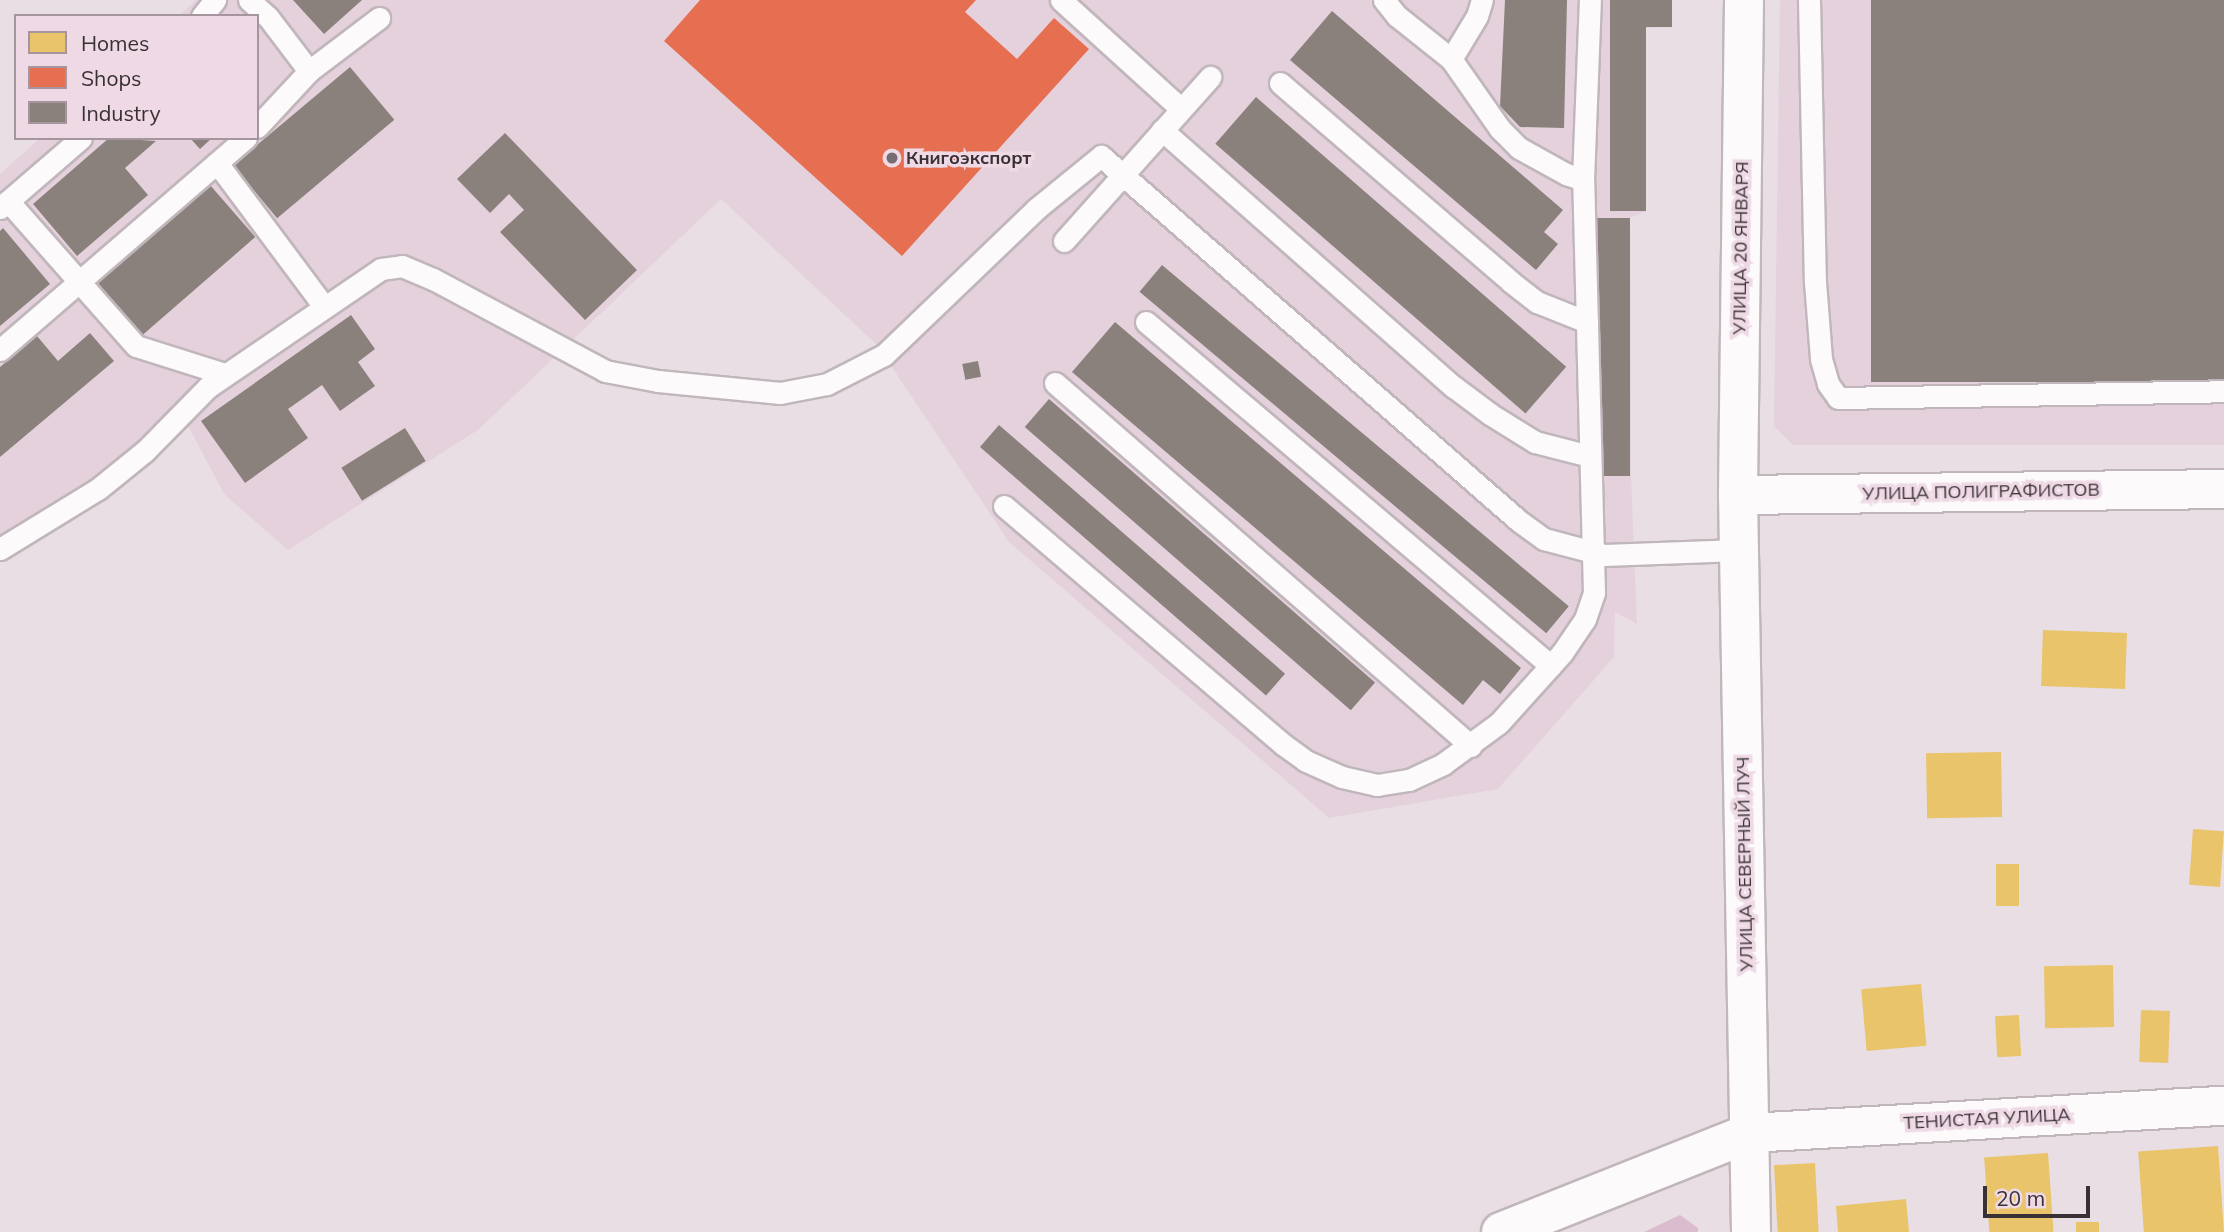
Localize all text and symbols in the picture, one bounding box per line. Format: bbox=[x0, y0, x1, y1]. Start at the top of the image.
legend bbox=[14, 14, 259, 140]
text: Homes bbox=[81, 30, 149, 56]
text: Shops bbox=[81, 65, 141, 91]
text: Industry bbox=[81, 100, 161, 126]
place label: Книгоэкспорт bbox=[906, 147, 1031, 169]
marker: Книгоэкспорт bbox=[884, 150, 900, 166]
street label: УЛИЦА 20 ЯНВАРЯ bbox=[1729, 161, 1753, 335]
street label: УЛИЦА ПОЛИГРАФИСТОВ bbox=[1862, 479, 2100, 505]
street label: УЛИЦА СЕВЕРНЫЙ ЛУЧ bbox=[1732, 756, 1758, 972]
street label: ТЕНИСТАЯ УЛИЦА bbox=[1903, 1104, 2071, 1134]
scale bar bbox=[1986, 1172, 2093, 1216]
text: 20 m bbox=[1996, 1185, 2045, 1211]

